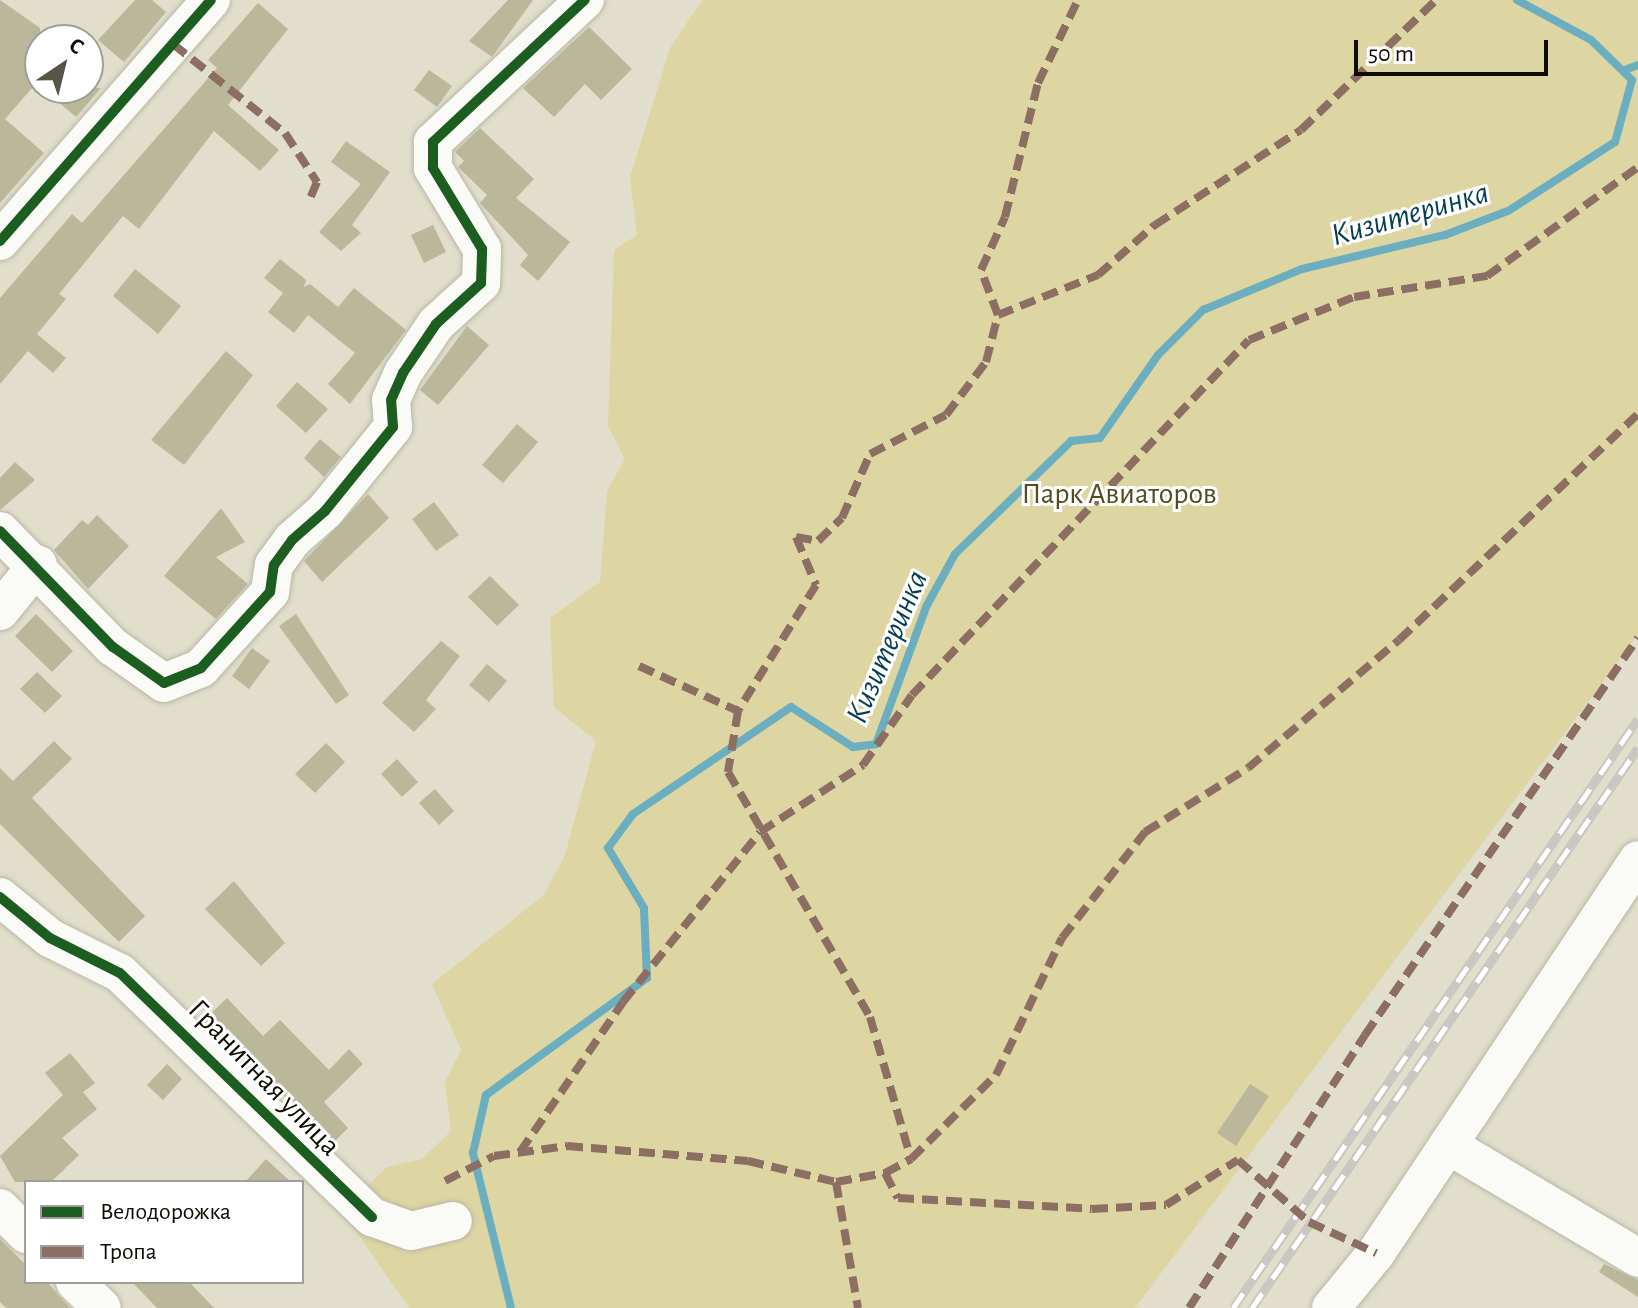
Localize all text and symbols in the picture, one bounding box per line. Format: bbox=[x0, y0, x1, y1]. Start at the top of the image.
north arrow bbox=[24, 24, 104, 104]
scale bar bbox=[1358, 24, 1552, 74]
text: С bbox=[65, 33, 88, 58]
text: 50 m bbox=[1368, 42, 1414, 66]
water label: Кизитеринка bbox=[1327, 173, 1493, 255]
park label: Парк Авиаторов bbox=[1021, 476, 1217, 512]
water label: Кизитеринка bbox=[838, 565, 936, 729]
street label: Гранитная улица bbox=[180, 992, 348, 1164]
legend bbox=[24, 1180, 304, 1284]
text: Велодорожка bbox=[100, 1200, 231, 1224]
text: Тропа bbox=[100, 1240, 157, 1264]

